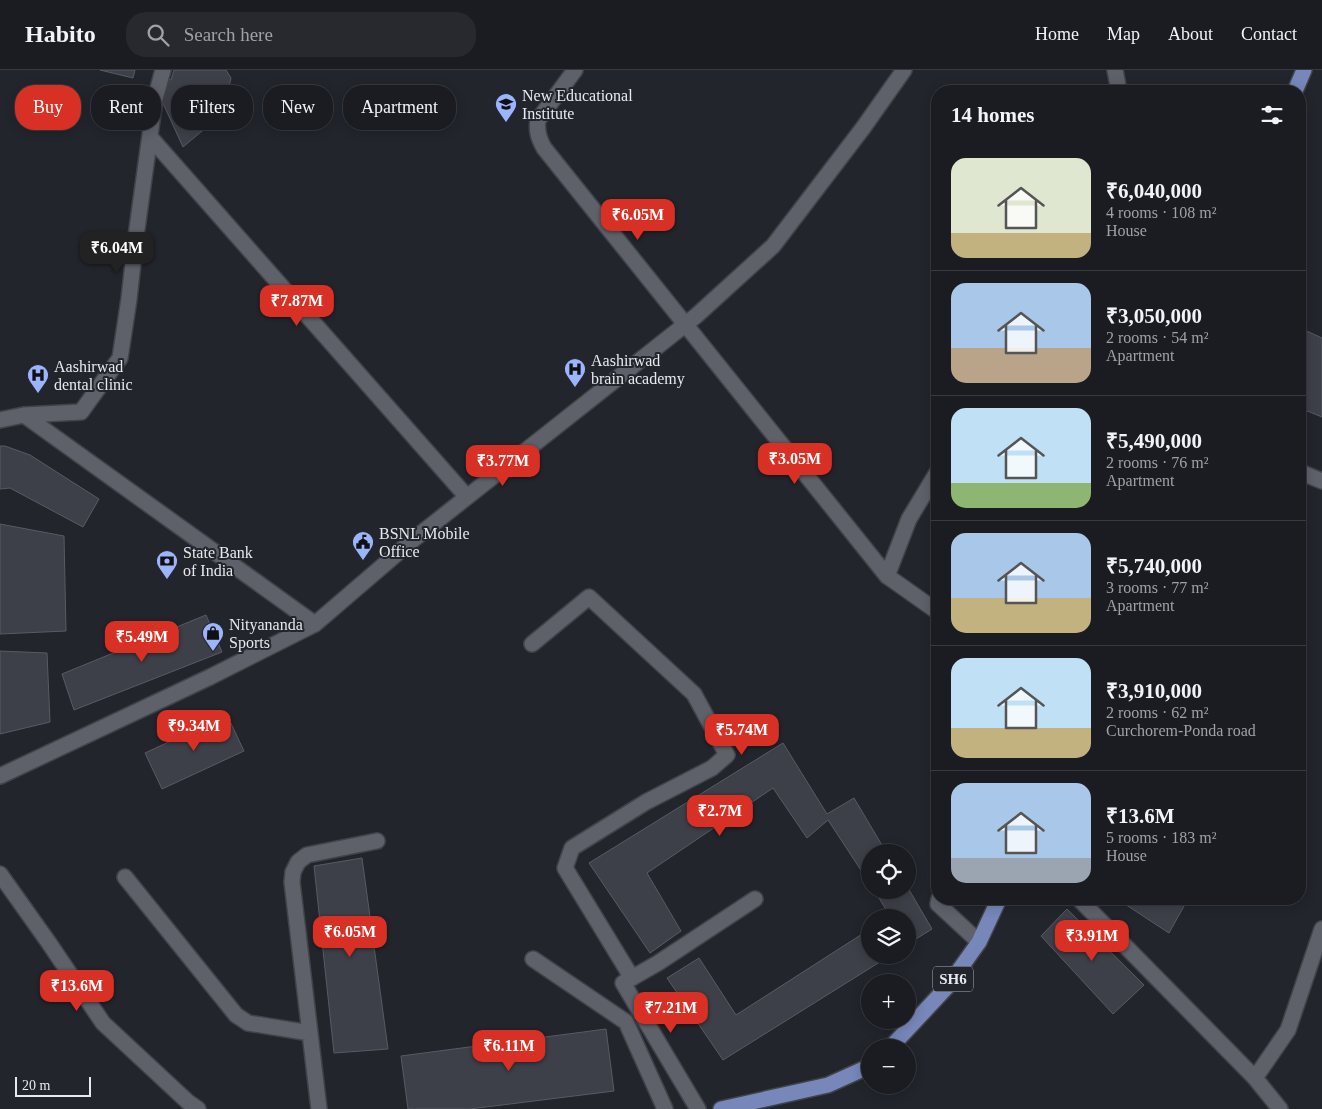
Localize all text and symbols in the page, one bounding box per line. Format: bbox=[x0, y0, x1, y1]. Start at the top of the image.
search box bbox=[126, 12, 476, 57]
text: Habito bbox=[25, 21, 96, 47]
icon: search bbox=[144, 21, 172, 49]
text: Search here bbox=[184, 24, 273, 45]
text: Home bbox=[1035, 24, 1079, 44]
text: Map bbox=[1107, 24, 1140, 44]
text: About bbox=[1168, 24, 1213, 44]
text: Contact bbox=[1241, 24, 1297, 44]
chip: Buy bbox=[15, 85, 81, 130]
chip: Rent bbox=[91, 85, 161, 130]
chip: Filters bbox=[171, 85, 253, 130]
chip: New bbox=[263, 85, 333, 130]
chip: Apartment bbox=[343, 85, 456, 130]
place label: New Educational Institute bbox=[522, 87, 633, 122]
school or university icon: New Educational Institute bbox=[494, 92, 518, 123]
icon: filters bbox=[1258, 101, 1286, 129]
text: 14 homes bbox=[951, 103, 1034, 127]
icon: home bbox=[991, 178, 1051, 238]
text: ₹6,040,000 bbox=[1106, 179, 1202, 203]
pin: ₹6.05M bbox=[597, 198, 679, 241]
text: 4 rooms · 108 m² bbox=[1106, 204, 1217, 221]
text: ₹6.05M bbox=[612, 206, 664, 223]
text: House bbox=[1106, 222, 1147, 239]
pin: ₹6.04M bbox=[76, 232, 158, 274]
text: ₹6.04M bbox=[91, 239, 143, 256]
pin: ₹7.87M bbox=[256, 284, 338, 327]
text: ₹7.87M bbox=[271, 292, 323, 309]
icon: home bbox=[991, 303, 1051, 363]
text: ₹3,050,000 bbox=[1106, 304, 1202, 328]
text: 2 rooms · 54 m² bbox=[1106, 329, 1209, 346]
text: Apartment bbox=[1106, 347, 1174, 364]
place label: Aashirwad brain academy bbox=[591, 352, 685, 388]
hospital icon: Aashirwad brain academy bbox=[563, 357, 587, 388]
place label: Aashirwad dental clinic bbox=[54, 358, 133, 393]
hospital icon: Aashirwad dental clinic bbox=[26, 363, 50, 394]
icon: home bbox=[991, 428, 1051, 488]
text: ₹5,490,000 bbox=[1106, 429, 1202, 453]
pin: ₹3.05M bbox=[754, 442, 836, 485]
pin: ₹3.77M bbox=[462, 444, 544, 487]
text: ₹3.05M bbox=[769, 450, 821, 467]
text: ₹3.77M bbox=[477, 452, 529, 469]
text: 2 rooms · 76 m² bbox=[1106, 454, 1209, 471]
text: Apartment bbox=[1106, 472, 1174, 489]
place label: BSNL Mobile Office bbox=[379, 525, 470, 560]
public building icon: BSNL Mobile Office bbox=[351, 530, 375, 561]
place label: State Bank of India bbox=[183, 544, 253, 579]
bank icon: State Bank of India bbox=[155, 549, 179, 580]
icon: home bbox=[991, 553, 1051, 613]
text: ₹5,740,000 bbox=[1106, 554, 1202, 578]
text: 3 rooms · 77 m² bbox=[1106, 579, 1209, 596]
text: Apartment bbox=[1106, 597, 1174, 614]
place label: Nityananda Sports bbox=[229, 616, 303, 652]
pin: ₹5.49M bbox=[101, 620, 183, 663]
shop icon: Nityananda Sports bbox=[201, 621, 225, 652]
text: ₹5.49M bbox=[116, 628, 168, 645]
icon: home bbox=[991, 678, 1051, 738]
text: ₹3,910,000 bbox=[1106, 679, 1202, 703]
text: 2 rooms · 62 m² bbox=[1106, 704, 1209, 721]
pin: ₹9.34M bbox=[153, 710, 235, 752]
pin: ₹5.74M bbox=[701, 714, 783, 756]
text: ₹9.34M bbox=[168, 717, 220, 734]
text: ₹5.74M bbox=[716, 721, 768, 738]
text: Curchorem-Ponda road bbox=[1106, 722, 1256, 739]
pin: ₹2.7M bbox=[685, 794, 755, 837]
text: ₹2.7M bbox=[698, 802, 742, 819]
icon: home bbox=[991, 803, 1051, 863]
text: ₹13.6M bbox=[1106, 804, 1175, 828]
text: 5 rooms · 183 m² bbox=[1106, 829, 1217, 846]
map controls bbox=[861, 844, 916, 1094]
button: locate bbox=[861, 844, 916, 899]
text: House bbox=[1106, 847, 1147, 864]
button: layers bbox=[861, 909, 916, 964]
pin: ₹6.05M bbox=[309, 916, 391, 958]
pin: ₹3.91M bbox=[1051, 920, 1133, 962]
text: ₹6.05M bbox=[324, 923, 376, 940]
text: ₹3.91M bbox=[1066, 927, 1118, 944]
road number: SH6 bbox=[933, 966, 973, 992]
pin: ₹13.6M bbox=[36, 970, 118, 1012]
button: + bbox=[861, 974, 916, 1029]
text: ₹13.6M bbox=[51, 977, 103, 994]
pin: ₹7.21M bbox=[630, 992, 712, 1034]
text: ₹7.21M bbox=[645, 999, 697, 1016]
pin: ₹6.11M bbox=[468, 1030, 550, 1072]
text: ₹6.11M bbox=[483, 1037, 535, 1054]
button: − bbox=[861, 1039, 916, 1094]
scale bar bbox=[15, 1074, 91, 1097]
text: 20 m bbox=[22, 1078, 50, 1093]

